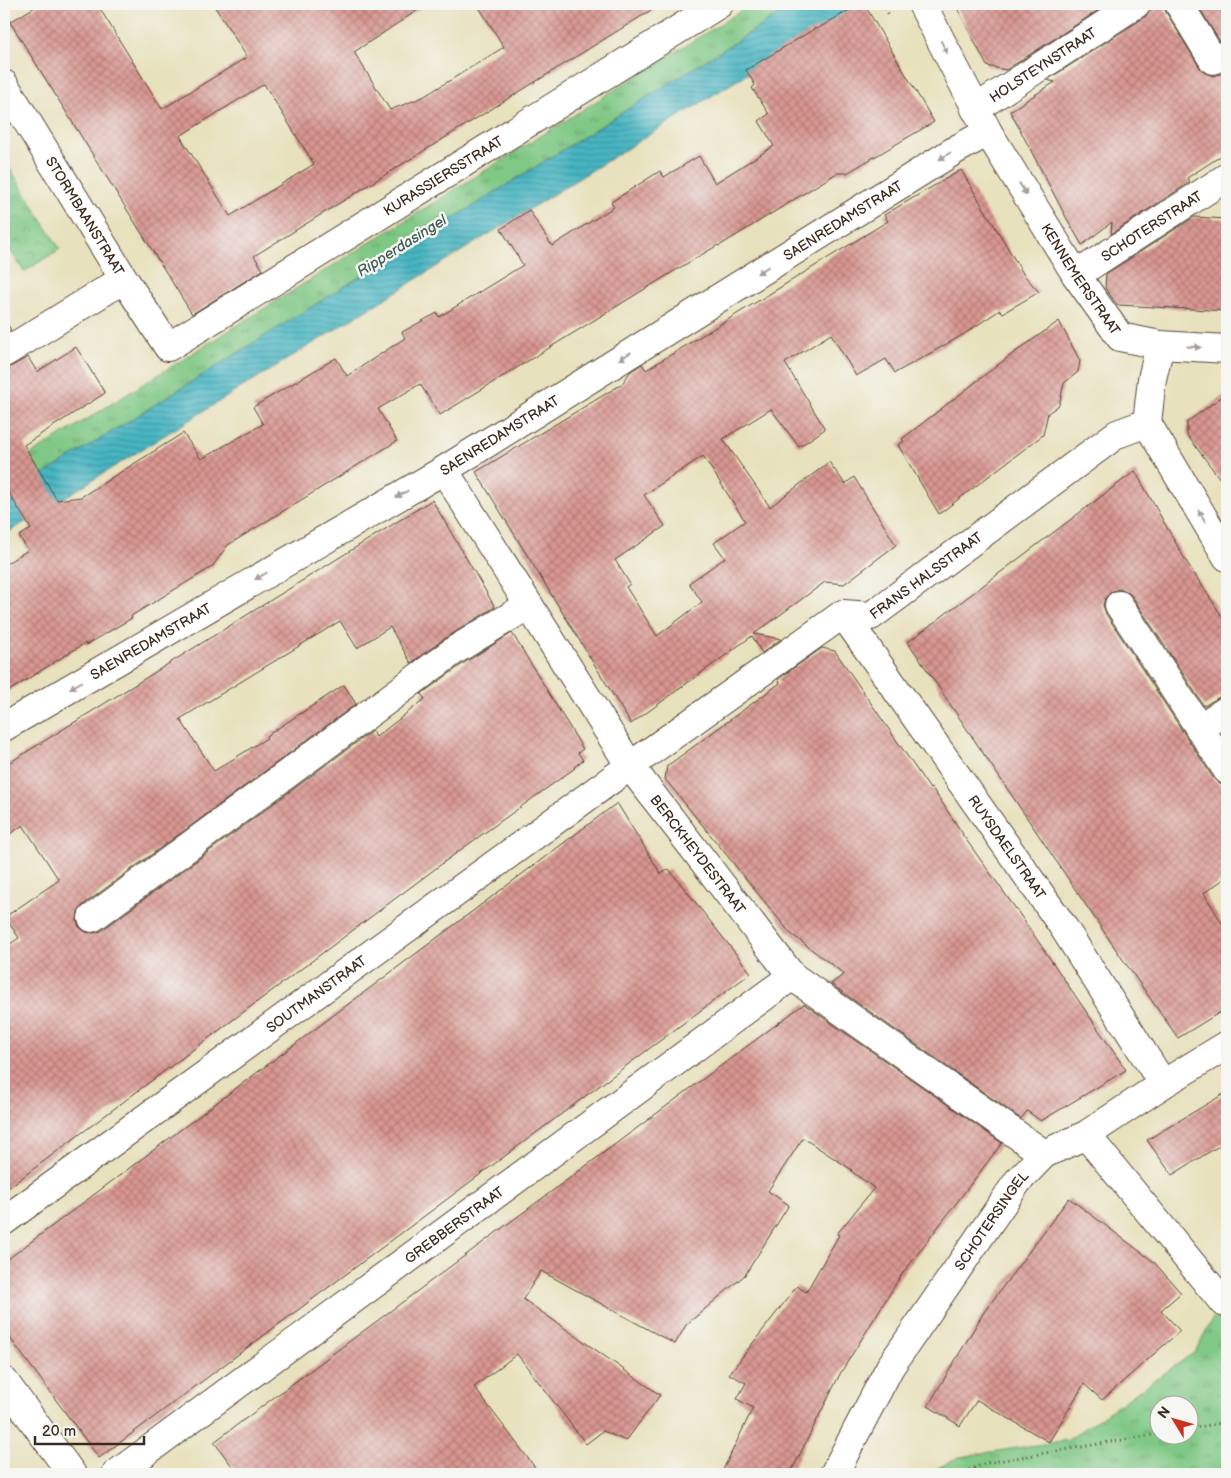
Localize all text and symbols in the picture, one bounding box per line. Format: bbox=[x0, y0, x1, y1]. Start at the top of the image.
street label: HOLSTEYNSTRAAT bbox=[986, 23, 1100, 106]
one-way arrow bbox=[940, 40, 948, 54]
street label: KURASSIERSSTRAAT bbox=[380, 132, 506, 219]
one-way arrow bbox=[939, 151, 952, 161]
street label: STORMBAANSTRAAT bbox=[42, 153, 129, 279]
street label: SAENREDAMSTRAAT bbox=[780, 177, 906, 264]
one-way arrow bbox=[1019, 183, 1028, 196]
street label: SCHOTERSTRAAT bbox=[1098, 187, 1206, 265]
water label: Ripperdasingel bbox=[354, 211, 451, 281]
street label: KENNEMERSTRAAT bbox=[1038, 220, 1125, 339]
one-way arrow bbox=[756, 265, 770, 275]
one-way arrow bbox=[1186, 343, 1202, 351]
one-way arrow bbox=[619, 351, 632, 361]
street label: SAENREDAMSTRAAT bbox=[437, 391, 563, 479]
one-way arrow bbox=[395, 490, 408, 499]
one-way arrow bbox=[1198, 509, 1207, 522]
street label: FRANS HALSSTRAAT bbox=[866, 528, 986, 623]
one-way arrow bbox=[255, 572, 268, 581]
street label: SAENREDAMSTRAAT bbox=[87, 599, 215, 683]
one-way arrow bbox=[69, 680, 82, 689]
street label: BERCKHEYDESTRAAT bbox=[647, 791, 750, 918]
street label: RUYSDAELSTRAAT bbox=[965, 792, 1050, 903]
street label: SOUTMANSTRAAT bbox=[263, 952, 370, 1036]
street label: SCHOTERSINGEL bbox=[951, 1167, 1032, 1273]
street label: GREBBERSTRAAT bbox=[401, 1182, 507, 1267]
north arrow bbox=[1148, 1396, 1198, 1446]
text: N bbox=[1154, 1403, 1174, 1422]
scale bar bbox=[35, 1413, 144, 1445]
text: 20 m bbox=[42, 1422, 76, 1441]

